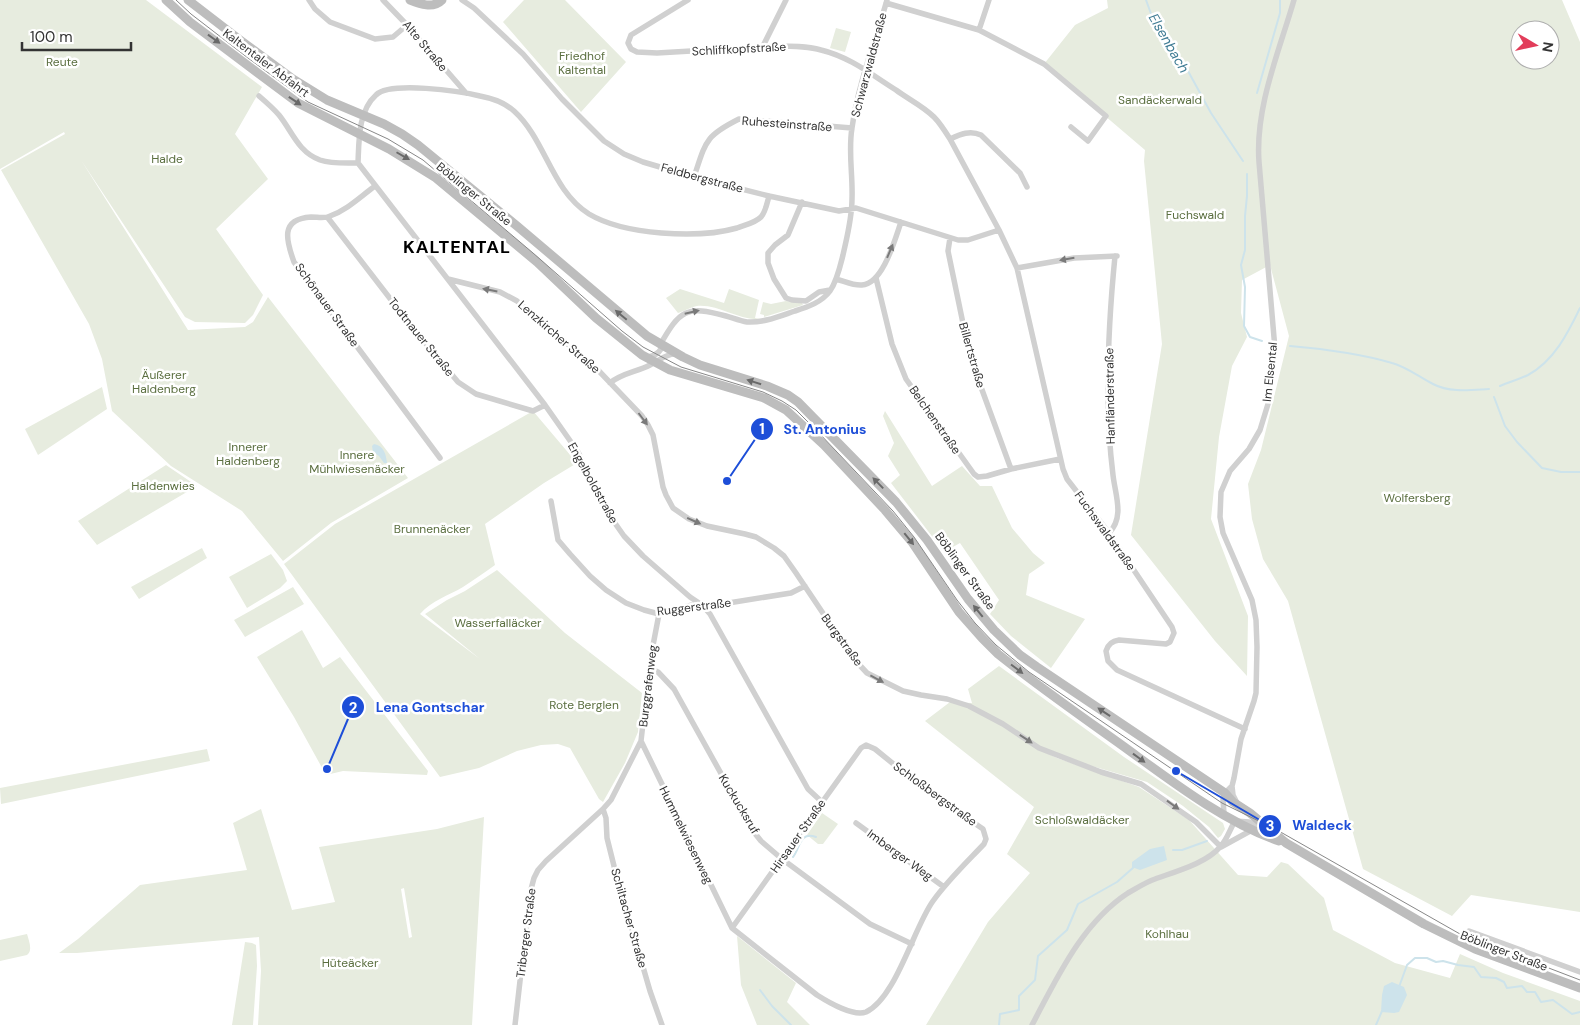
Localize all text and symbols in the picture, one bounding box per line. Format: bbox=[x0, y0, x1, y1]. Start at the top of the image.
water label: Elsenbach bbox=[1145, 10, 1193, 76]
street label: Schwarzwaldstraße bbox=[847, 11, 891, 119]
street label: Alte Straße bbox=[399, 17, 451, 75]
scale bar bbox=[22, 20, 131, 52]
north arrow bbox=[1510, 20, 1560, 70]
street label: Kaltentaler Abfahrt bbox=[219, 25, 313, 101]
text: 100 m bbox=[30, 27, 73, 47]
one-way arrow bbox=[207, 34, 221, 44]
street label: Schliffkopfstraße bbox=[691, 39, 787, 59]
text: N bbox=[1538, 41, 1558, 53]
park label: Friedhof Kaltental bbox=[558, 48, 606, 78]
park label: Reute bbox=[46, 54, 78, 70]
park label: Sandäckerwald bbox=[1118, 92, 1202, 108]
one-way arrow bbox=[289, 96, 302, 106]
street label: Ruhesteinstraße bbox=[741, 113, 833, 135]
park label: Halde bbox=[151, 151, 183, 167]
one-way arrow bbox=[396, 152, 409, 161]
street label: Böblinger Straße bbox=[433, 159, 515, 229]
street label: Feldbergstraße bbox=[659, 159, 745, 197]
park label: Fuchswald bbox=[1166, 207, 1224, 223]
district label: KALTENTAL bbox=[403, 235, 511, 259]
one-way arrow bbox=[887, 244, 895, 258]
one-way arrow bbox=[1058, 255, 1074, 263]
street label: Schönauer Straße bbox=[291, 260, 363, 350]
one-way arrow bbox=[482, 285, 498, 293]
street label: Todtnauer Straße bbox=[384, 294, 458, 380]
street label: Lenzkircher Straße bbox=[515, 297, 604, 377]
one-way arrow bbox=[685, 308, 700, 316]
one-way arrow bbox=[615, 310, 628, 321]
street label: Billertstraße bbox=[955, 320, 989, 390]
street label: Im Elsental bbox=[1259, 341, 1281, 403]
street label: Hanfländerstraße bbox=[1101, 347, 1119, 444]
park label: Äußerer Haldenberg bbox=[132, 367, 196, 397]
one-way arrow bbox=[747, 377, 762, 385]
street label: Belchenstraße bbox=[905, 383, 965, 458]
one-way arrow bbox=[638, 412, 649, 425]
callout: St. Antonius bbox=[749, 414, 877, 443]
text: 1 bbox=[759, 419, 765, 439]
text: St. Antonius bbox=[784, 420, 866, 438]
park label: Innerer Haldenberg bbox=[216, 439, 280, 469]
street label: Engelboldstraße bbox=[564, 440, 622, 527]
park label: Innere Mühlwiesenäcker bbox=[309, 447, 405, 477]
one-way arrow bbox=[872, 477, 884, 489]
park label: Haldenwies bbox=[131, 478, 195, 494]
street label: Fuchswaldstraße bbox=[1071, 488, 1139, 574]
park label: Wolfersberg bbox=[1383, 490, 1451, 506]
one-way arrow bbox=[687, 518, 701, 526]
park label: Brunnenäcker bbox=[394, 521, 471, 537]
street label: Böblinger Straße bbox=[931, 529, 999, 613]
one-way arrow bbox=[904, 532, 915, 545]
street label: Ruggerstraße bbox=[656, 595, 732, 619]
one-way arrow bbox=[972, 605, 983, 618]
street label: Burgstraße bbox=[818, 611, 867, 670]
park label: Wasserfalläcker bbox=[455, 615, 542, 631]
street label: Burggrafenweg bbox=[635, 644, 661, 728]
one-way arrow bbox=[1010, 663, 1023, 674]
one-way arrow bbox=[870, 674, 883, 683]
callout: Lena Gontschar bbox=[341, 693, 495, 722]
park label: Rote Berglen bbox=[549, 697, 619, 713]
text: 2 bbox=[349, 698, 358, 718]
text: Lena Gontschar bbox=[376, 698, 485, 716]
one-way arrow bbox=[1097, 708, 1110, 717]
one-way arrow bbox=[1019, 734, 1032, 743]
one-way arrow bbox=[1133, 753, 1146, 763]
street label: Schloßbergstraße bbox=[890, 758, 980, 830]
street label: Kuckucksruf bbox=[715, 771, 763, 837]
street label: Hummelwiesenweg bbox=[655, 783, 717, 887]
street label: Hirsauer Straße bbox=[767, 796, 829, 876]
one-way arrow bbox=[1166, 800, 1180, 810]
callout: Waldeck bbox=[1258, 811, 1362, 840]
park label: Schloßwaldäcker bbox=[1035, 812, 1130, 828]
text: 3 bbox=[1265, 816, 1275, 836]
text: Waldeck bbox=[1292, 816, 1352, 834]
street label: Imberger Weg bbox=[864, 826, 936, 884]
street label: Schiltacher Straße bbox=[607, 866, 651, 970]
street label: Triberger Straße bbox=[513, 887, 539, 979]
park label: Kohlhau bbox=[1145, 926, 1189, 942]
street label: Böblinger Straße bbox=[1458, 927, 1550, 975]
park label: Hüteäcker bbox=[322, 955, 379, 971]

